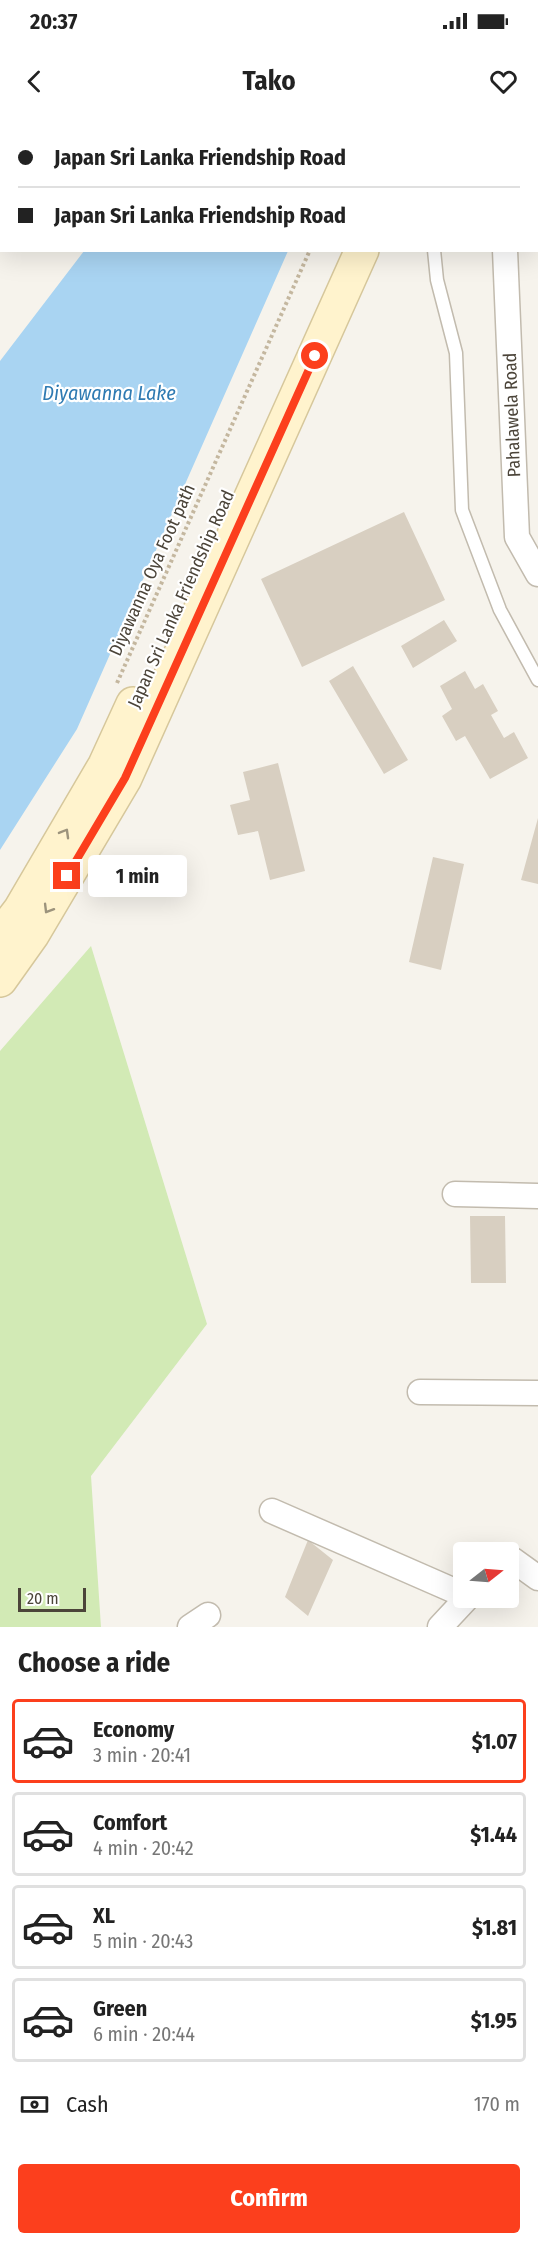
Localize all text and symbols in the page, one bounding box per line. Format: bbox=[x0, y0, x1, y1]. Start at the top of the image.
text: 20:37 bbox=[30, 8, 77, 35]
icon: back bbox=[18, 65, 51, 98]
text: Tako bbox=[242, 65, 296, 97]
icon: heart bbox=[487, 65, 520, 98]
text: Japan Sri Lanka Friendship Road bbox=[54, 144, 346, 171]
text: Japan Sri Lanka Friendship Road bbox=[54, 202, 346, 229]
route start bbox=[301, 342, 328, 369]
street label: Pahalawela Road bbox=[499, 352, 525, 478]
water label: Diyawanna Lake bbox=[42, 381, 176, 405]
street label: Diyawanna Oya Foot path bbox=[104, 481, 200, 659]
street label: Japan Sri Lanka Friendship Road bbox=[123, 487, 239, 711]
one-way arrow bbox=[58, 829, 69, 839]
callout: 1 min bbox=[88, 855, 187, 897]
route end bbox=[53, 862, 80, 889]
text: 1 min bbox=[116, 864, 159, 888]
one-way arrow bbox=[43, 903, 55, 913]
north arrow bbox=[453, 1542, 519, 1608]
map controls bbox=[453, 1542, 519, 1608]
scale bar bbox=[18, 1585, 86, 1612]
text: 20 m bbox=[27, 1589, 58, 1608]
text: Choose a ride bbox=[18, 1647, 170, 1679]
icon: car bbox=[21, 1714, 75, 1768]
text: Economy bbox=[93, 1716, 174, 1743]
text: $1.07 bbox=[472, 1728, 517, 1755]
text: 3 min · 20:41 bbox=[93, 1743, 191, 1767]
icon: car bbox=[21, 1807, 75, 1861]
text: Comfort bbox=[93, 1809, 167, 1836]
text: $1.44 bbox=[470, 1821, 517, 1848]
text: 4 min · 20:42 bbox=[93, 1836, 194, 1860]
icon: car bbox=[21, 1900, 75, 1954]
text: XL bbox=[93, 1902, 115, 1929]
text: $1.81 bbox=[472, 1914, 517, 1941]
text: 5 min · 20:43 bbox=[93, 1929, 193, 1953]
icon: car bbox=[21, 1993, 75, 2047]
text: Green bbox=[93, 1995, 147, 2022]
text: $1.95 bbox=[471, 2007, 517, 2034]
text: 6 min · 20:44 bbox=[93, 2022, 195, 2046]
icon: cash bbox=[18, 2088, 51, 2121]
text: Cash bbox=[66, 2091, 109, 2118]
text: 170 m bbox=[474, 2092, 520, 2116]
button: Confirm bbox=[18, 2164, 520, 2233]

